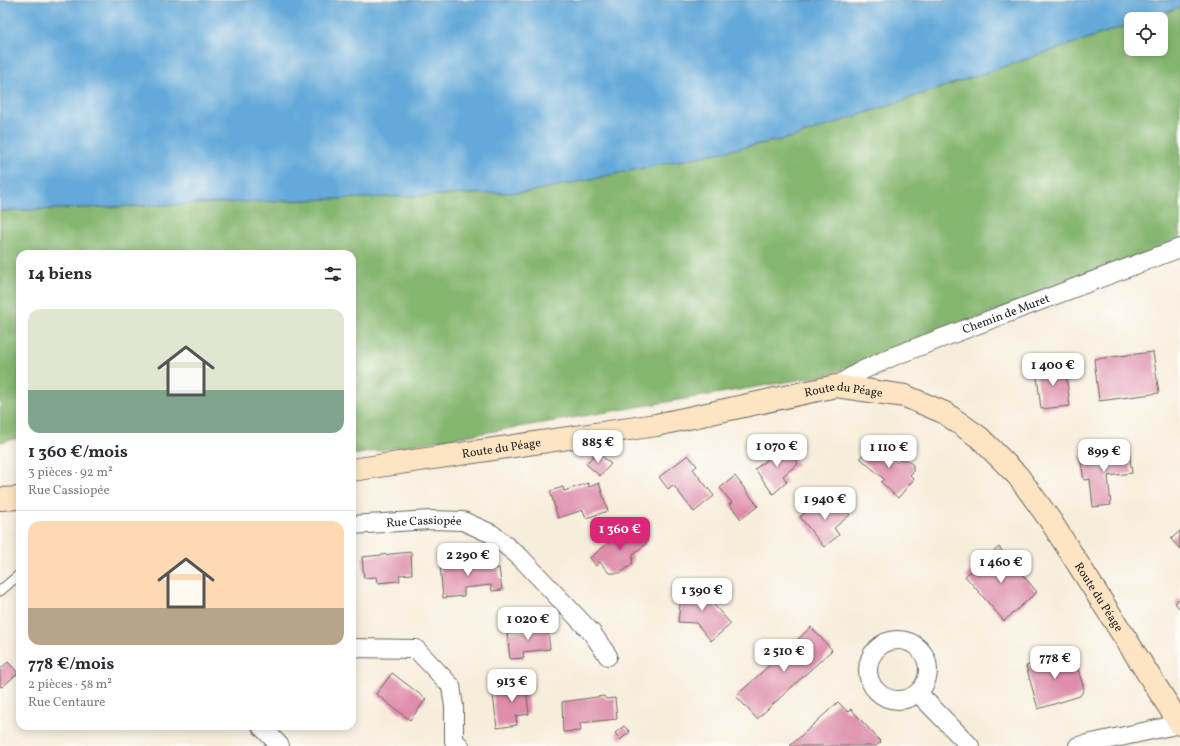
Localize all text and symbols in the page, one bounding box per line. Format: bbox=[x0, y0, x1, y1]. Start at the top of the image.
map controls bbox=[1124, 12, 1168, 56]
button: locate bbox=[1124, 12, 1168, 56]
text: 14 biens bbox=[28, 263, 92, 286]
icon: filters bbox=[322, 263, 344, 285]
street label: Chemin de Muret bbox=[960, 291, 1052, 338]
icon: home bbox=[150, 335, 222, 407]
pin: 1 400 € bbox=[1016, 353, 1090, 387]
text: 1 400 € bbox=[1031, 357, 1075, 375]
street label: Route du Péage bbox=[803, 379, 884, 402]
pin: 885 € bbox=[570, 430, 626, 464]
text: 885 € bbox=[582, 434, 614, 452]
pin: 1 070 € bbox=[740, 434, 814, 468]
street label: Route du Péage bbox=[461, 435, 542, 463]
pin: 1 110 € bbox=[852, 435, 926, 469]
text: 1 070 € bbox=[756, 438, 798, 456]
text: 1 110 € bbox=[870, 439, 908, 457]
pin: 899 € bbox=[1076, 439, 1132, 473]
text: 1 360 €/mois bbox=[28, 441, 128, 464]
text: 899 € bbox=[1087, 443, 1121, 461]
text: 3 pièces · 92 m² bbox=[28, 464, 113, 482]
text: Rue Cassiopée bbox=[28, 482, 110, 500]
pin: 1 940 € bbox=[788, 487, 862, 521]
text: 1 940 € bbox=[804, 491, 846, 509]
street label: Rue Cassiopée bbox=[386, 513, 462, 532]
pin: 1 360 € bbox=[583, 517, 657, 551]
text: 1 360 € bbox=[599, 521, 641, 539]
pin: 2 290 € bbox=[431, 543, 505, 577]
icon: home bbox=[150, 547, 222, 619]
text: 2 290 € bbox=[446, 547, 490, 565]
pin: 1 460 € bbox=[964, 550, 1038, 584]
text: 1 460 € bbox=[980, 554, 1022, 572]
street label: Route du Péage bbox=[1070, 560, 1126, 636]
pin: 1 390 € bbox=[665, 578, 739, 612]
text: 1 390 € bbox=[681, 582, 723, 600]
pin: 1 020 € bbox=[491, 607, 565, 641]
text: 1 020 € bbox=[507, 611, 549, 629]
pin: 2 510 € bbox=[747, 639, 821, 673]
text: 2 510 € bbox=[763, 643, 805, 661]
pin: 778 € bbox=[1027, 646, 1083, 680]
text: 778 € bbox=[1039, 650, 1071, 668]
text: 778 €/mois bbox=[28, 653, 114, 676]
pin: 913 € bbox=[484, 669, 540, 703]
text: 913 € bbox=[496, 673, 528, 691]
text: 2 pièces · 58 m² bbox=[28, 676, 112, 694]
text: Rue Centaure bbox=[28, 694, 105, 712]

